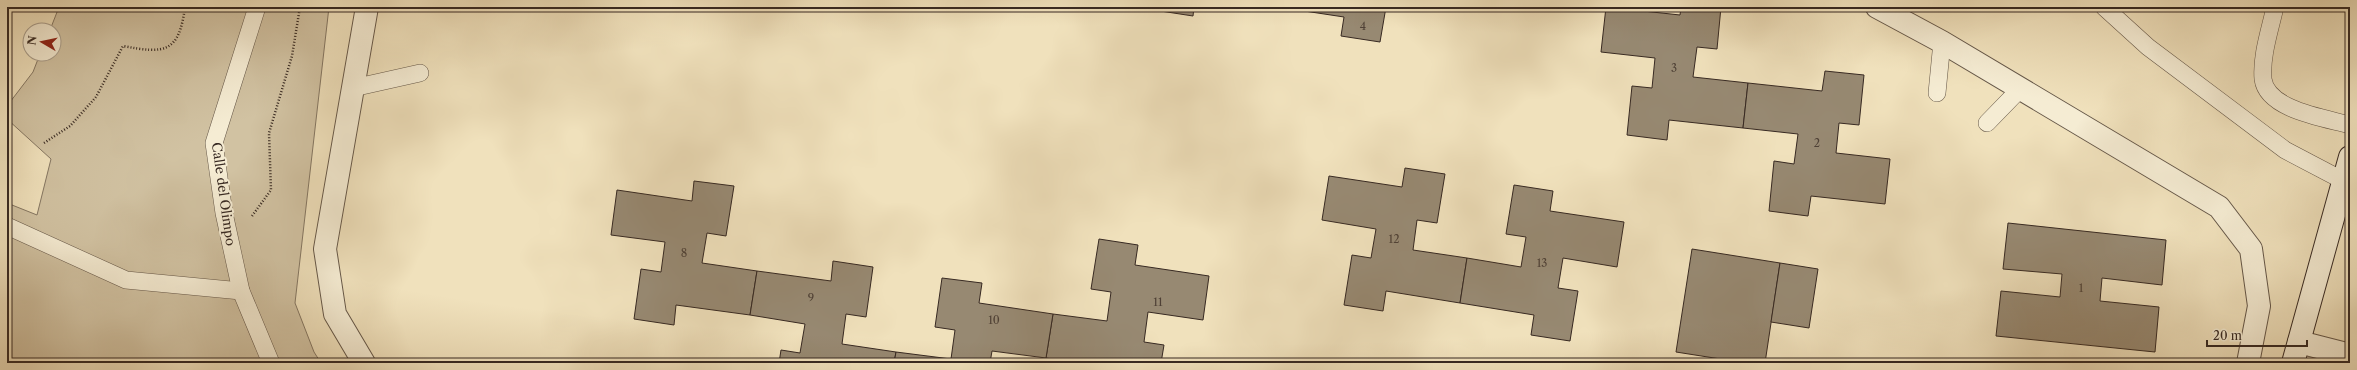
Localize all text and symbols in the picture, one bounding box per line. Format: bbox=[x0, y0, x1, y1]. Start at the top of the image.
house number: 4 bbox=[1360, 19, 1366, 33]
north arrow bbox=[22, 22, 62, 62]
text: N bbox=[24, 34, 40, 46]
house number: 3 bbox=[1671, 61, 1677, 75]
house number: 2 bbox=[1814, 136, 1820, 150]
street label: Calle del Olimpo bbox=[209, 141, 239, 247]
house number: 12 bbox=[1389, 232, 1399, 246]
house number: 8 bbox=[681, 246, 687, 260]
house number: 13 bbox=[1537, 256, 1547, 270]
house number: 1 bbox=[2079, 281, 2084, 295]
house number: 9 bbox=[808, 291, 814, 305]
house number: 11 bbox=[1153, 295, 1163, 309]
house number: 10 bbox=[988, 313, 1000, 327]
scale bar bbox=[2207, 322, 2307, 348]
text: 20 m bbox=[2213, 328, 2242, 343]

